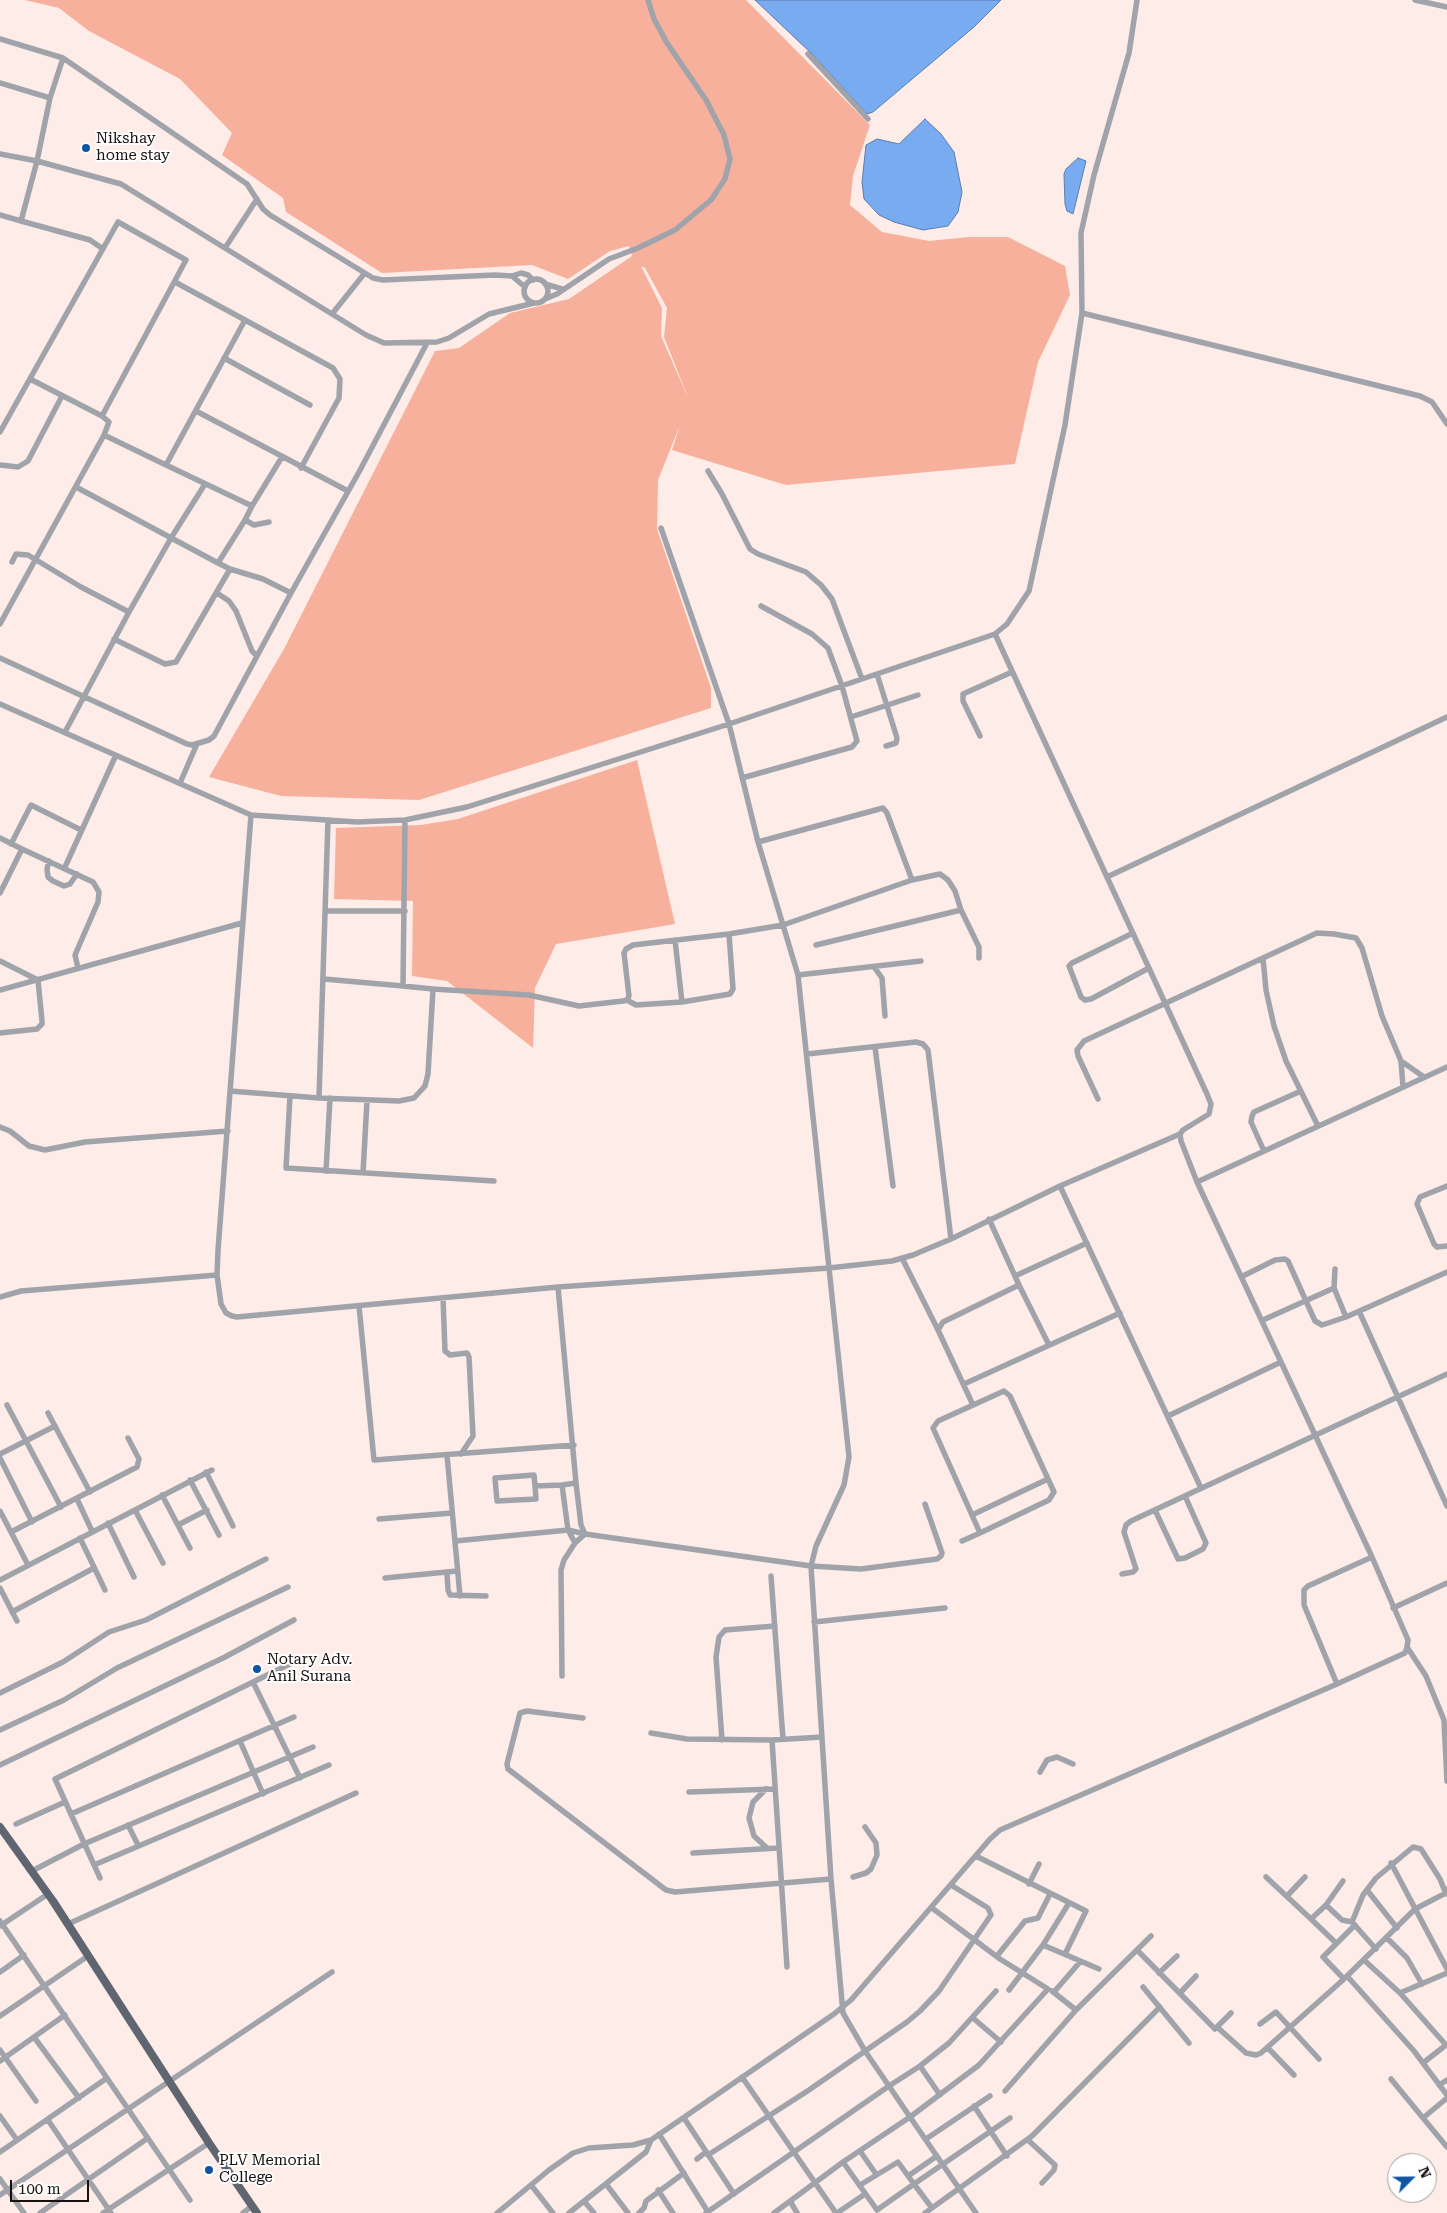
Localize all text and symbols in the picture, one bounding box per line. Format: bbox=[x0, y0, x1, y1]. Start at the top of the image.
place label: Nikshay home stay bbox=[96, 130, 170, 165]
marker: Nikshay home stay bbox=[80, 142, 92, 154]
place label: Notary Adv. Anil Surana bbox=[267, 1651, 352, 1686]
marker: Notary Adv. Anil Surana bbox=[251, 1663, 263, 1675]
place label: PLV Memorial College bbox=[219, 2152, 320, 2187]
north arrow bbox=[1387, 2153, 1437, 2203]
marker: PLV Memorial College bbox=[203, 2164, 215, 2176]
text: N bbox=[1415, 2164, 1434, 2181]
scale bar bbox=[12, 2170, 91, 2202]
text: 100 m bbox=[18, 2180, 61, 2198]

